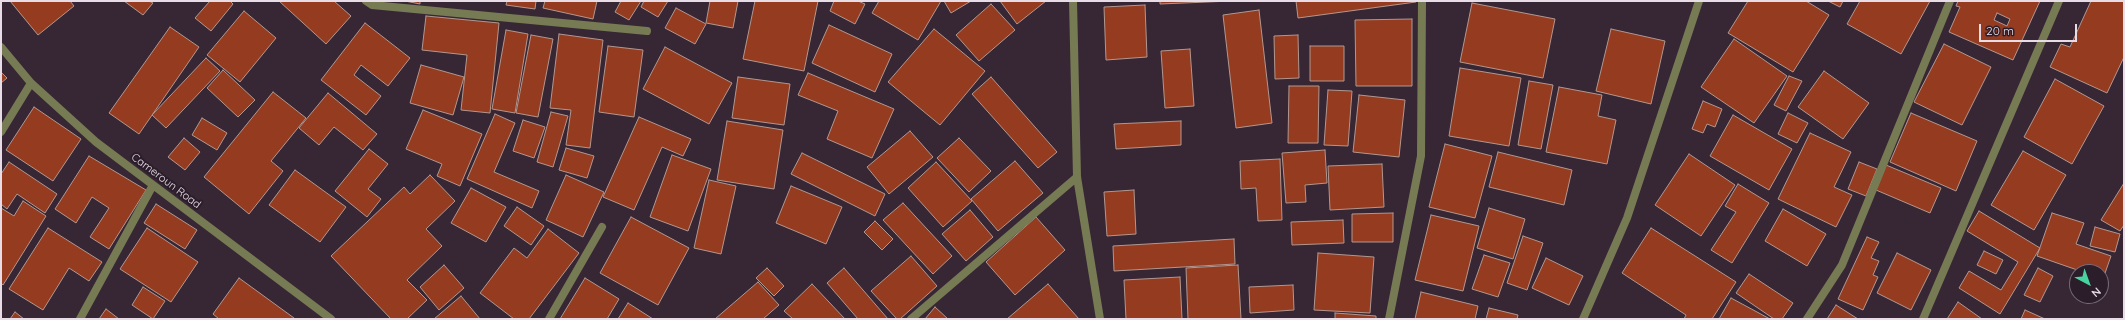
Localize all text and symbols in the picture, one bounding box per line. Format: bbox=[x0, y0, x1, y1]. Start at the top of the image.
scale bar bbox=[1981, 16, 2079, 42]
text: 20 m bbox=[1986, 23, 2014, 38]
street label: Cameroun Road bbox=[129, 151, 203, 211]
north arrow bbox=[2069, 264, 2109, 304]
text: N bbox=[2089, 284, 2104, 300]

